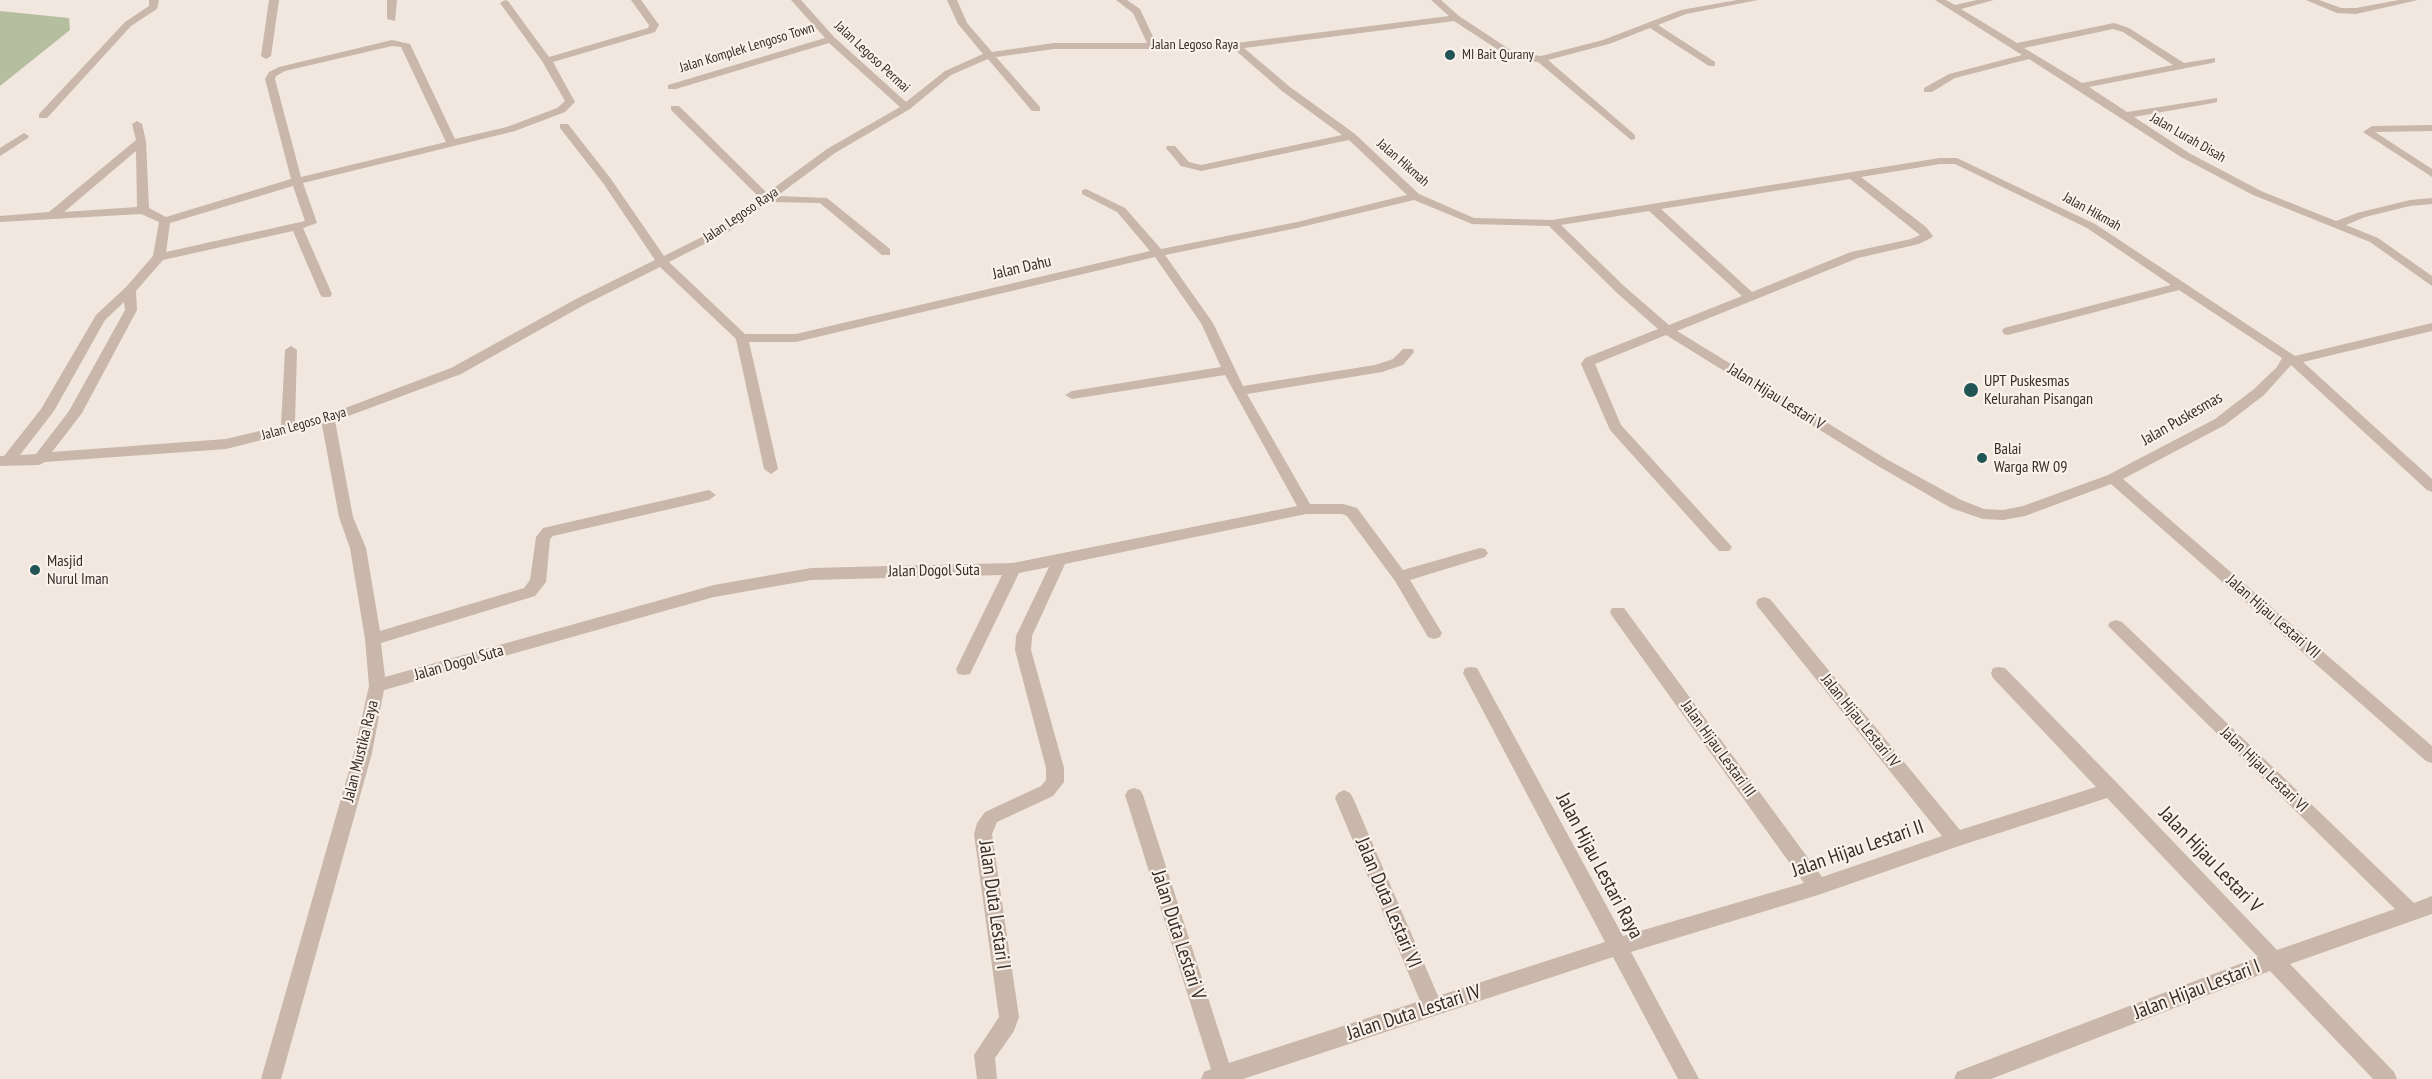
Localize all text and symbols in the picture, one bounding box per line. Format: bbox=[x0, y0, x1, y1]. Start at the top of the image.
street label: Jalan Legoso Permai bbox=[831, 18, 913, 96]
street label: Jalan Komplek Lengoso Town bbox=[678, 19, 816, 77]
street label: Jalan Legoso Raya bbox=[1152, 37, 1238, 53]
place label: MI Bait Qurany bbox=[1462, 47, 1534, 63]
marker: MI Bait Qurany bbox=[1443, 48, 1457, 62]
street label: Jalan Lurah Disah bbox=[2147, 110, 2229, 166]
street label: Jalan Hikmah bbox=[1373, 136, 1433, 190]
street label: Jalan Legoso Raya bbox=[700, 184, 782, 246]
street label: Jalan Hikmah bbox=[2060, 189, 2124, 235]
street label: Jalan Dahu bbox=[991, 252, 1053, 284]
street label: Jalan Hijau Lestari V bbox=[1724, 360, 1828, 434]
place label: UPT Puskesmas Kelurahan Pisangan bbox=[1984, 371, 2093, 409]
marker: UPT Puskesmas Kelurahan Pisangan bbox=[1962, 381, 1980, 399]
street label: Jalan Puskesmas bbox=[2138, 388, 2226, 450]
street label: Jalan Legoso Raya bbox=[260, 404, 348, 444]
place label: Balai Warga RW 09 bbox=[1994, 439, 2067, 477]
marker: Balai Warga RW 09 bbox=[1975, 451, 1989, 465]
place label: Masjid Nurul Iman bbox=[47, 551, 109, 589]
street label: Jalan Dogol Suta bbox=[888, 561, 980, 581]
marker: Masjid Nurul Iman bbox=[28, 563, 42, 577]
street label: Jalan Hijau Lestari VII bbox=[2222, 571, 2324, 663]
street label: Jalan Dogol Suta bbox=[412, 641, 506, 685]
street label: Jalan Hijau Lestari IV bbox=[1817, 671, 1903, 771]
street label: Jalan Hijau Lestari III bbox=[1677, 697, 1759, 801]
street label: Jalan Mustika Raya bbox=[339, 698, 383, 804]
street label: Jalan Hijau Lestari VI bbox=[2216, 723, 2312, 817]
street label: Jalan Hijau Lestari Raya bbox=[1550, 789, 1648, 943]
street label: Jalan Hijau Lestari V bbox=[2153, 802, 2267, 918]
street label: Jalan Hijau Lestari II bbox=[1789, 815, 1927, 883]
street label: Jalan Duta Lestari VI bbox=[1350, 834, 1426, 972]
street label: Jalan Duta Lestari I bbox=[973, 839, 1015, 971]
street label: Jalan Duta Lestari V bbox=[1146, 867, 1210, 1003]
street label: Jalan Hijau Lestari I bbox=[2130, 955, 2264, 1025]
street label: Jalan Duta Lestari IV bbox=[1344, 980, 1484, 1046]

